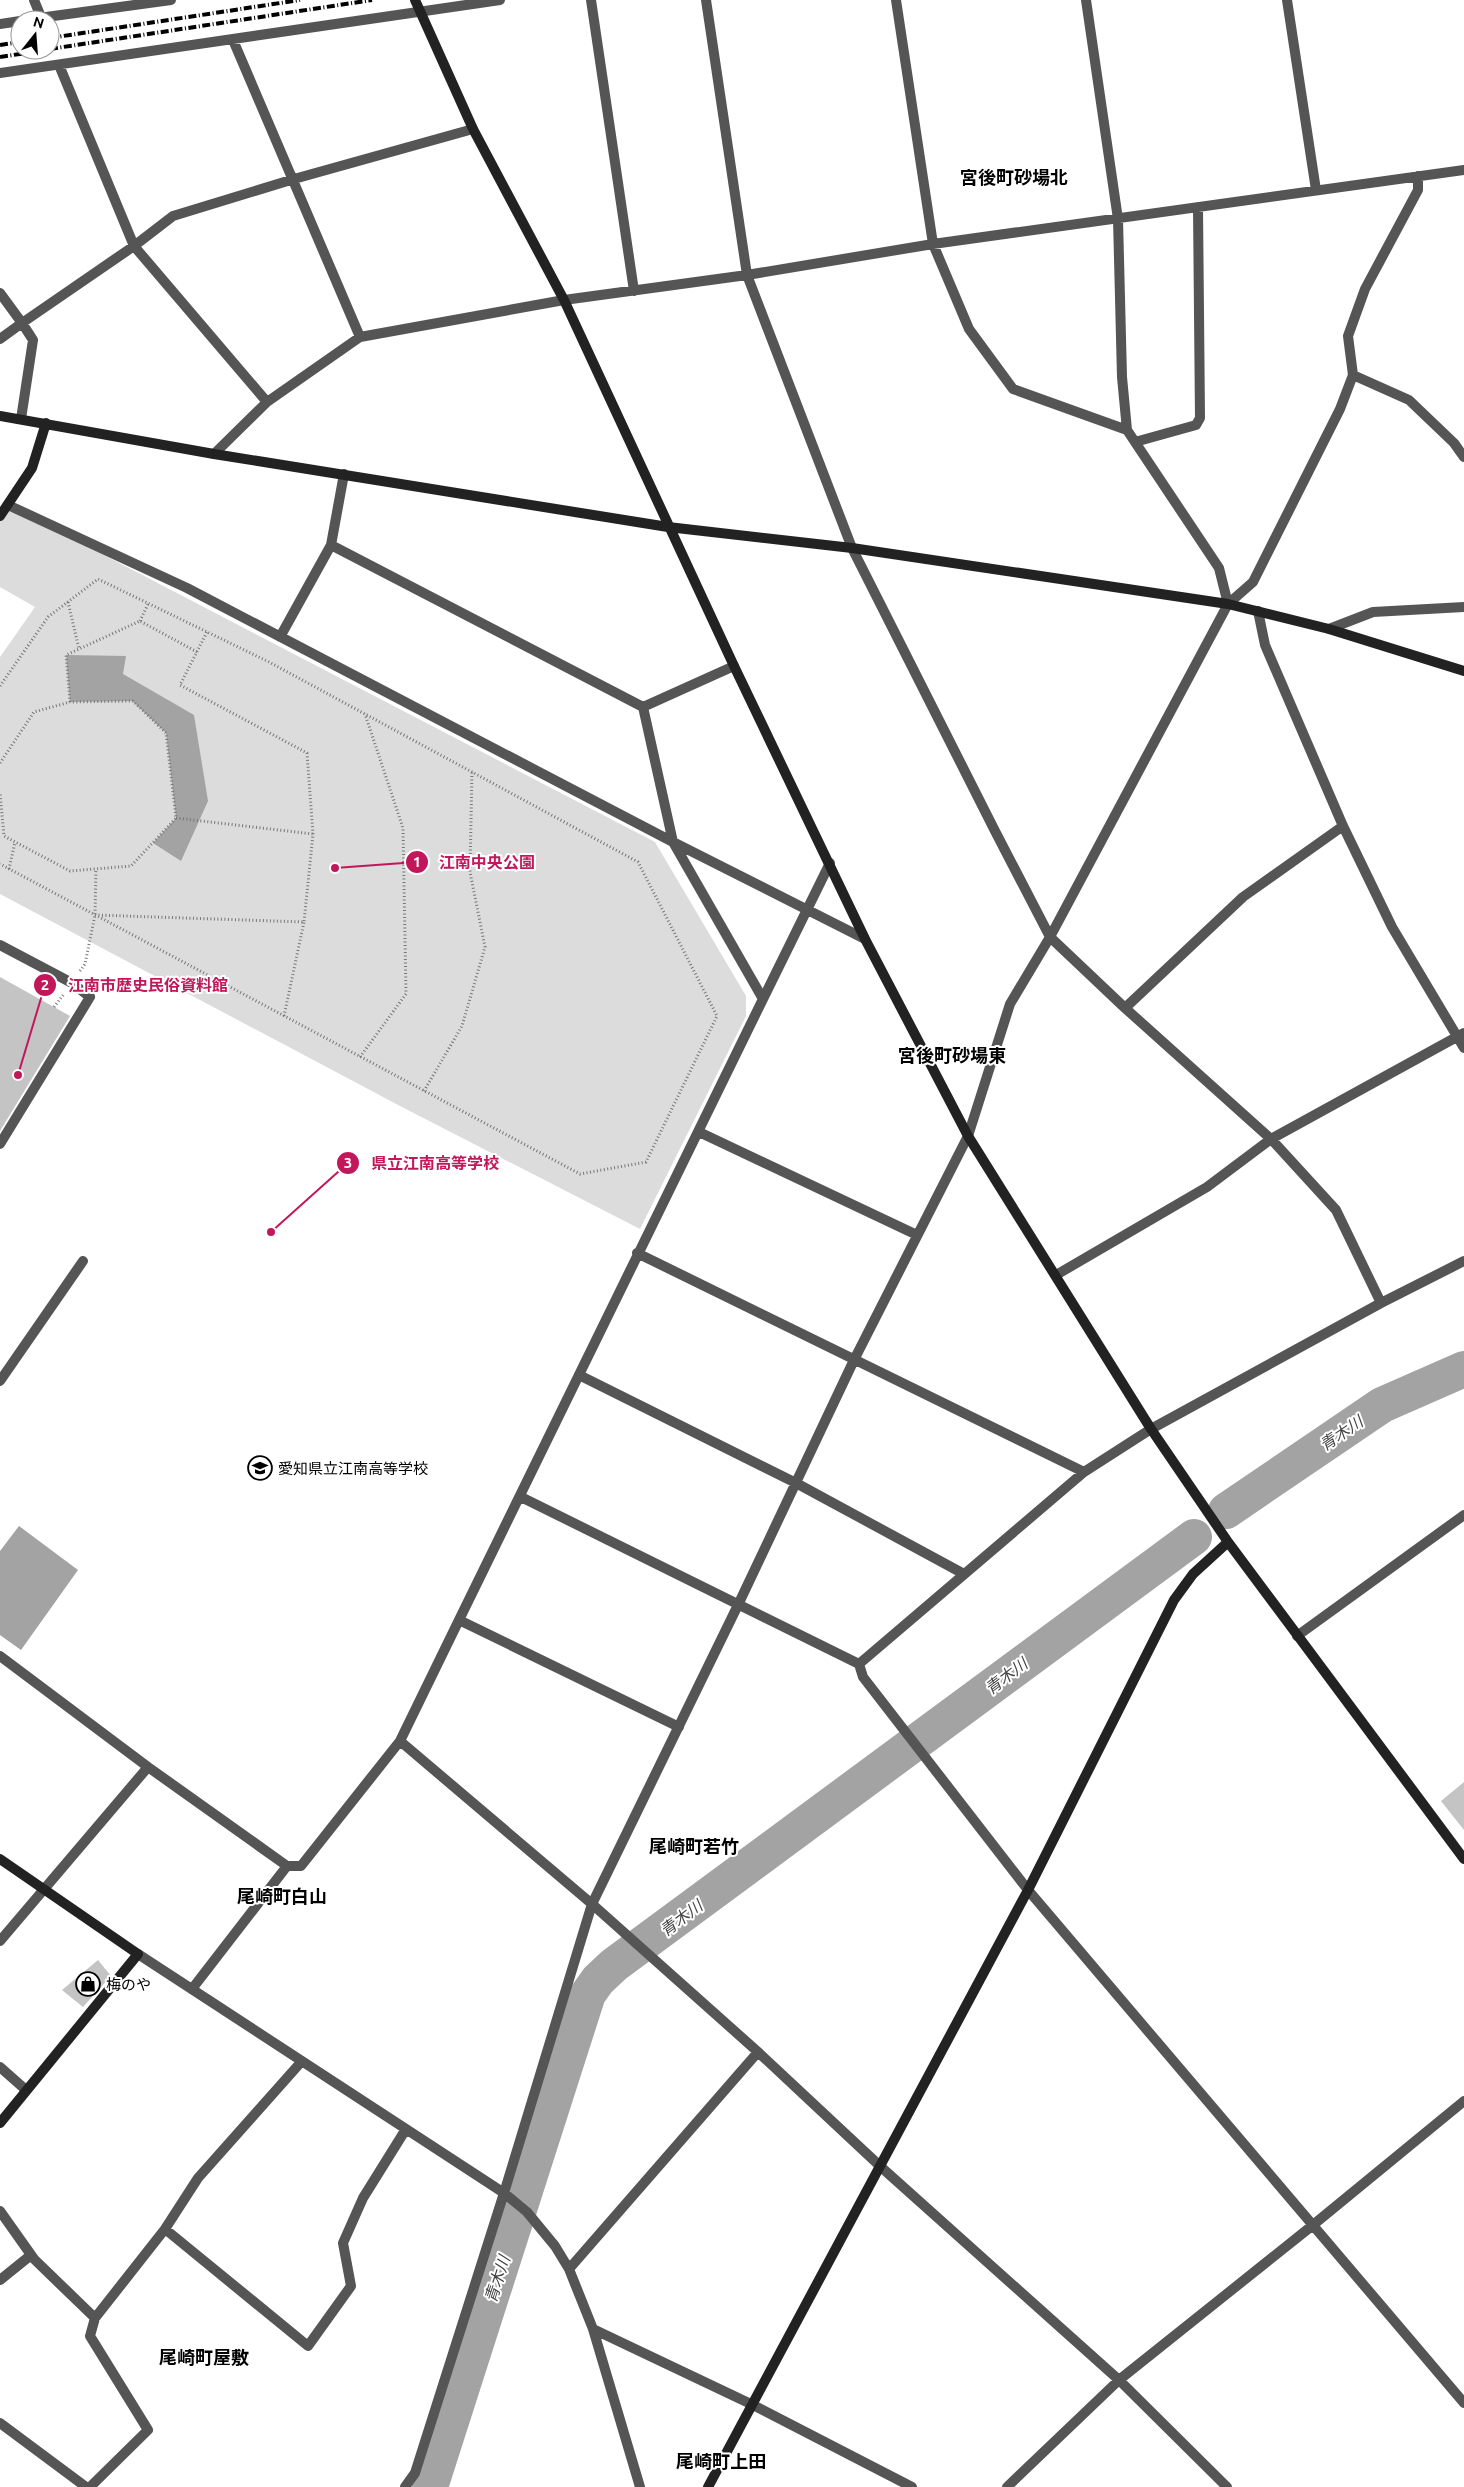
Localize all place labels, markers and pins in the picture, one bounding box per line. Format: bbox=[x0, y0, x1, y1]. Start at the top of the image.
callout: 江南中央公園 bbox=[404, 847, 545, 878]
callout: 江南市歴史民俗資料館 bbox=[33, 970, 238, 1001]
callout: 県立江南高等学校 bbox=[336, 1148, 509, 1179]
school or university icon: 愛知県立江南高等学校 bbox=[247, 1455, 273, 1481]
place label: 愛知県立江南高等学校 bbox=[278, 1460, 428, 1477]
shop icon: 梅のや bbox=[75, 1971, 101, 1997]
place label: 梅のや bbox=[106, 1976, 151, 1993]

